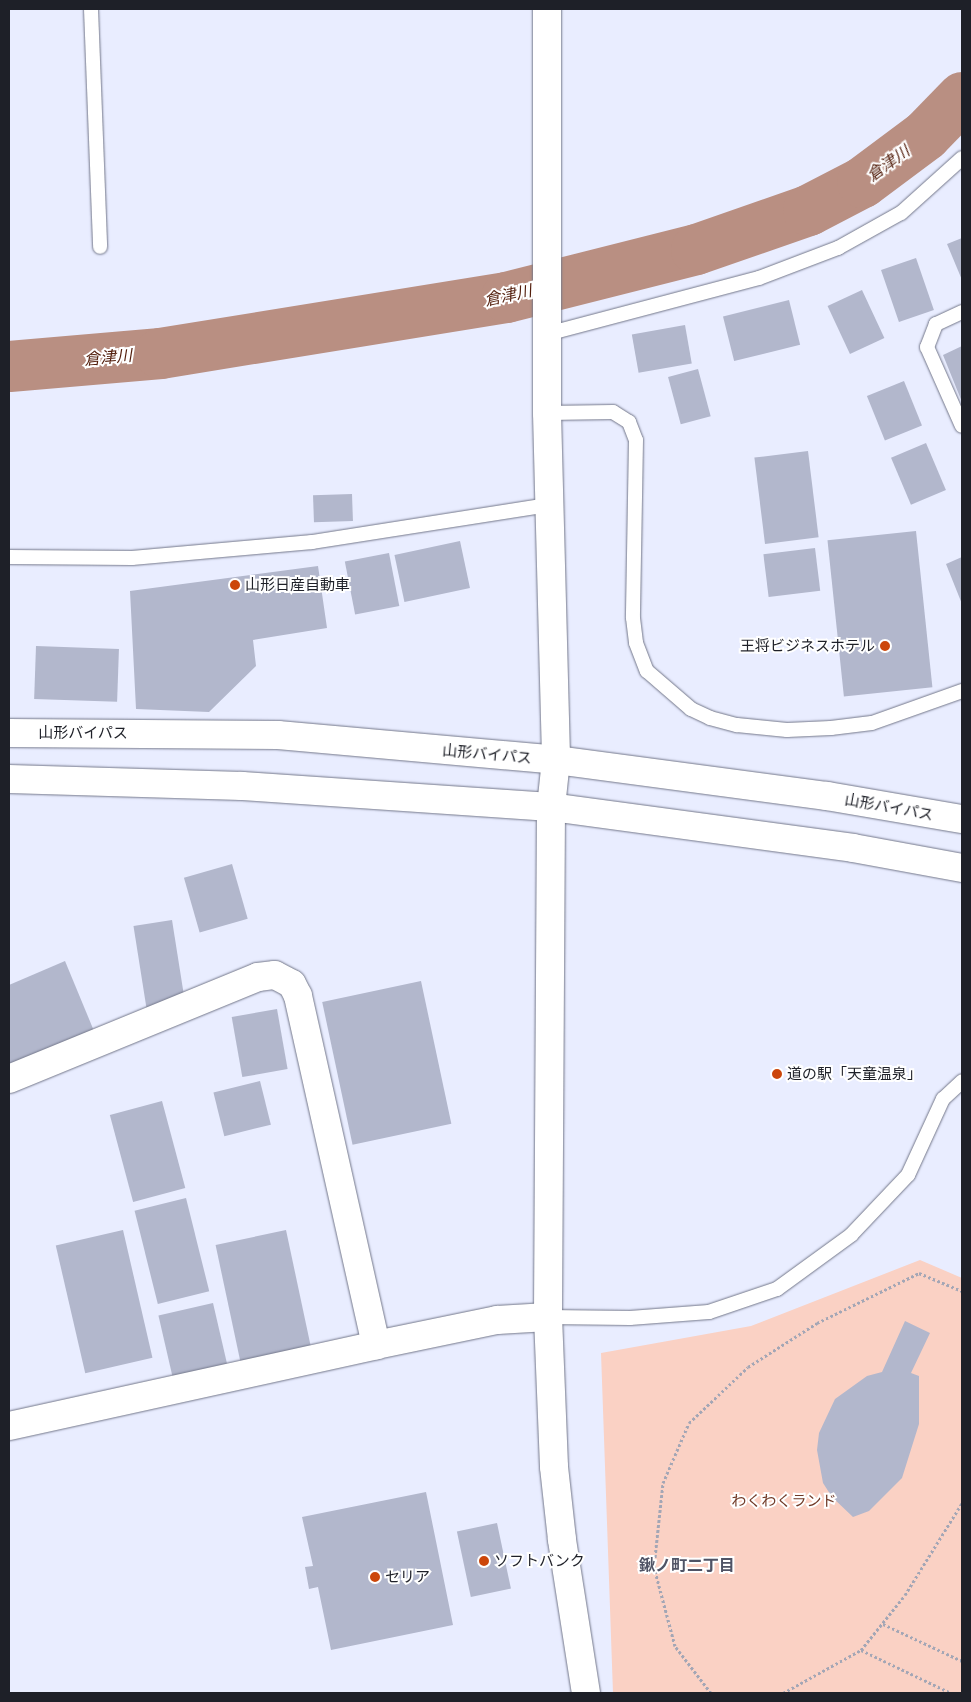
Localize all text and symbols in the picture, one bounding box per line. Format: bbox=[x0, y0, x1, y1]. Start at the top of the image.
water label: 倉津川 bbox=[863, 141, 913, 185]
water label: 倉津川 bbox=[483, 281, 533, 309]
water label: 倉津川 bbox=[83, 345, 133, 369]
place label: 山形日産自動車 bbox=[245, 576, 350, 594]
marker: 山形日産自動車 bbox=[229, 579, 241, 591]
place label: 王将ビジネスホテル bbox=[740, 637, 875, 655]
marker: 王将ビジネスホテル bbox=[879, 640, 891, 652]
street label: 山形バイパス bbox=[38, 724, 128, 742]
street label: 山形バイパス bbox=[441, 741, 533, 767]
street label: 山形バイパス bbox=[843, 790, 935, 824]
place label: 道の駅「天童温泉」 bbox=[787, 1065, 922, 1083]
marker: 道の駅「天童温泉」 bbox=[771, 1068, 783, 1080]
park label: わくわくランド bbox=[732, 1492, 836, 1510]
place label: ソフトバンク bbox=[494, 1552, 584, 1570]
marker: ソフトバンク bbox=[478, 1555, 490, 1567]
district label: 鍬ノ町二丁目 bbox=[639, 1555, 735, 1575]
place label: セリア bbox=[385, 1568, 430, 1586]
marker: セリア bbox=[369, 1571, 381, 1583]

